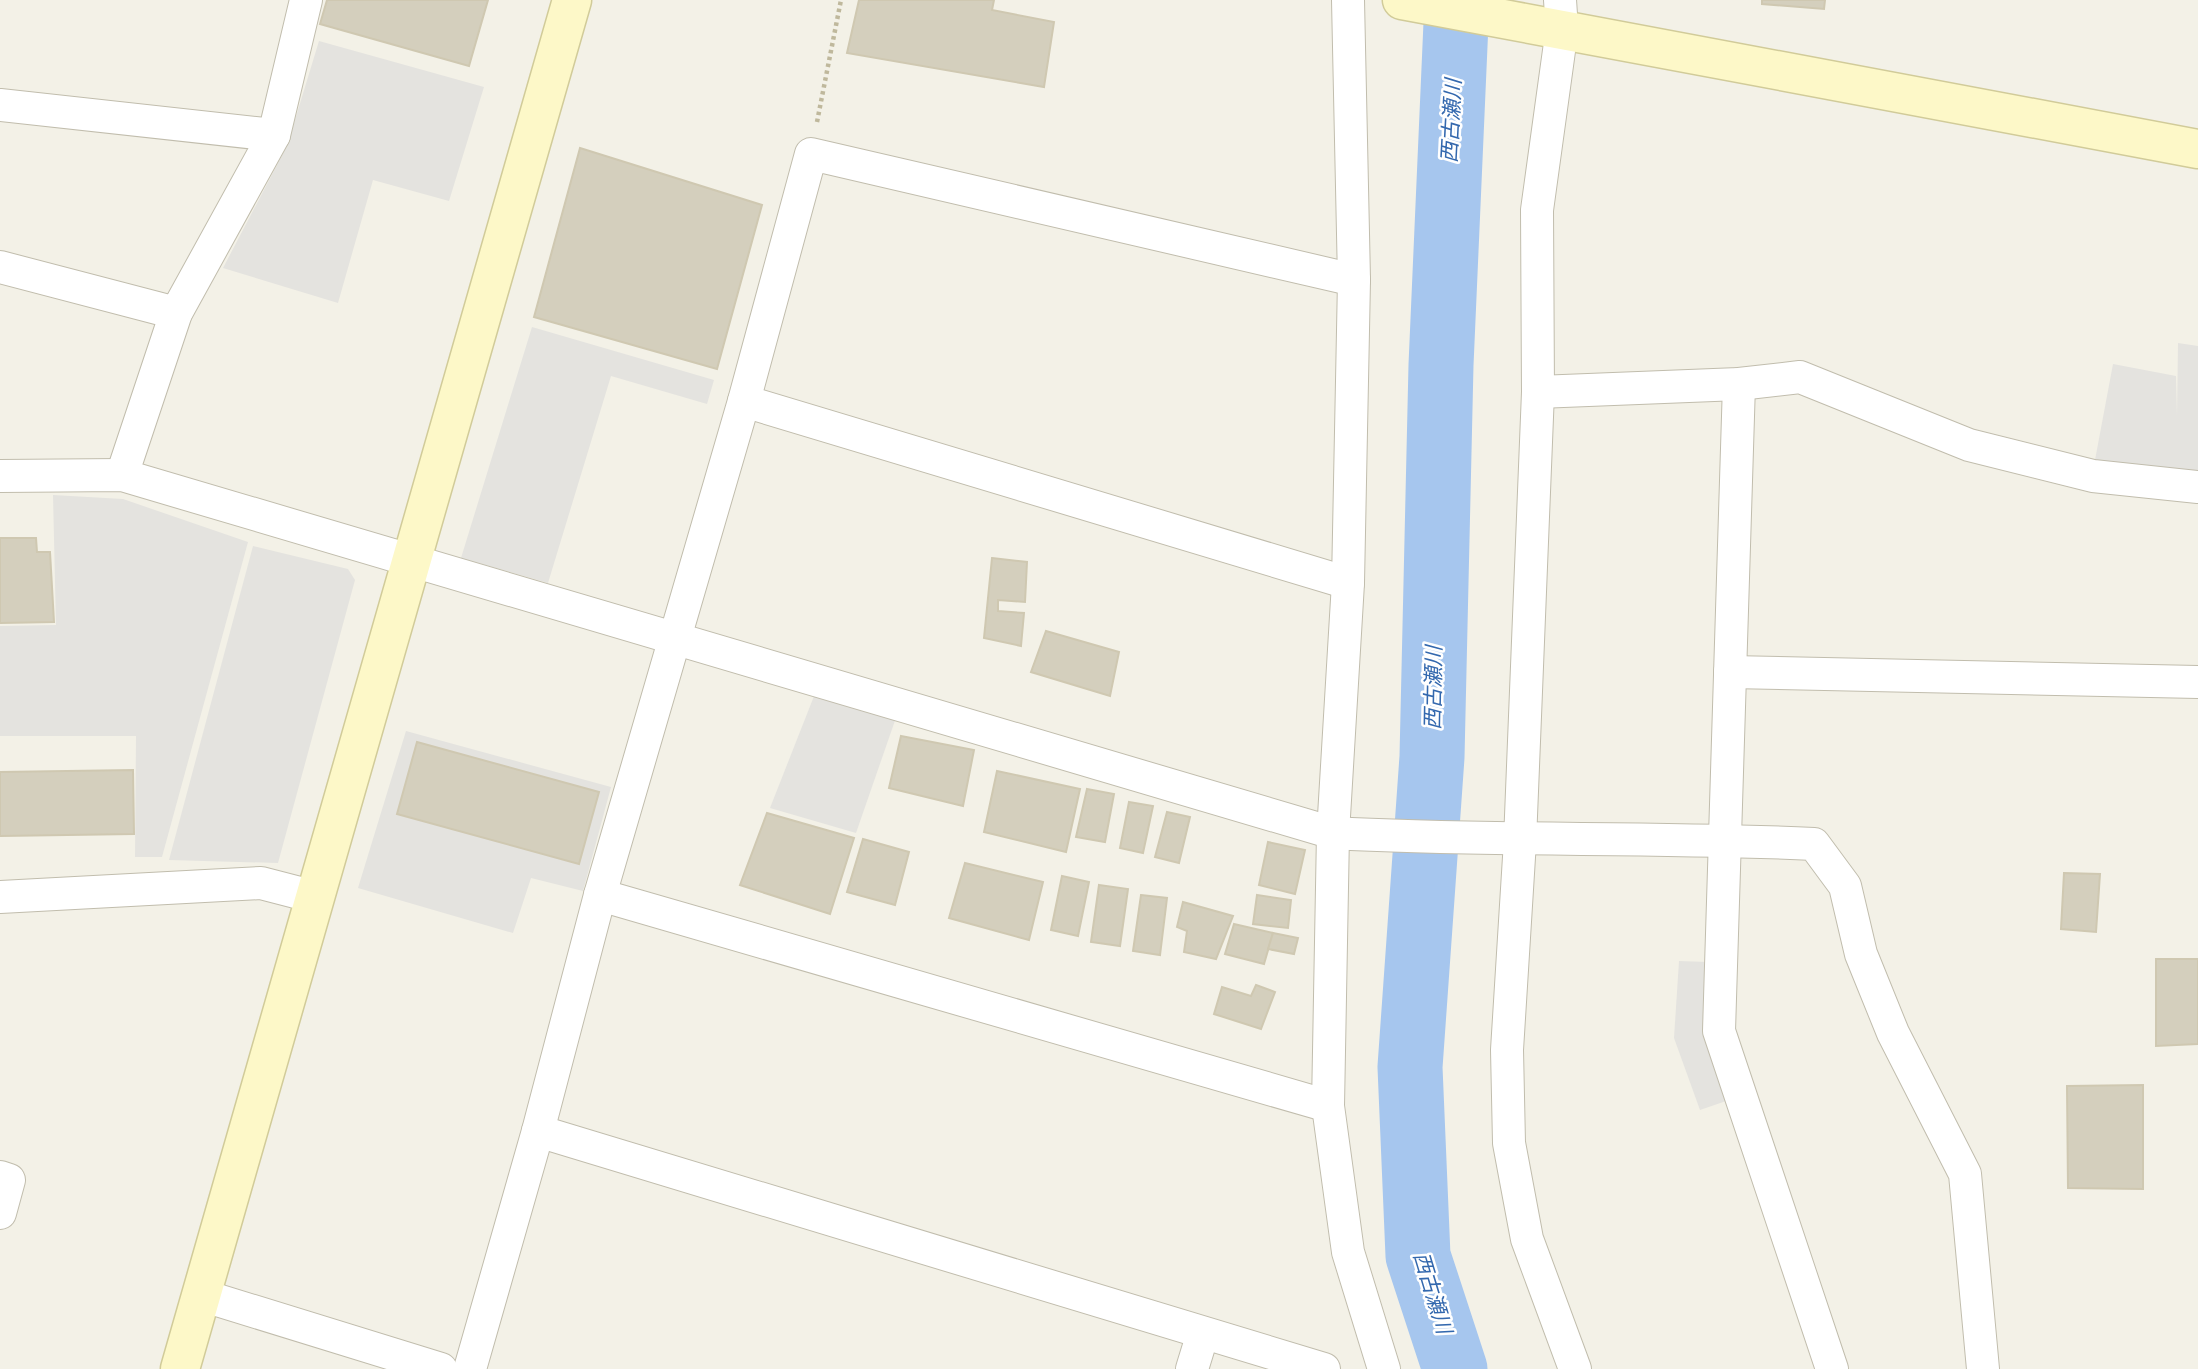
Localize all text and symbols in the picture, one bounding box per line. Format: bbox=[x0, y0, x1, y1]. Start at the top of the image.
water label: 西古瀬川 bbox=[1438, 76, 1465, 163]
water label: 西古瀬川 bbox=[1422, 644, 1445, 730]
water label: 西古瀬川 bbox=[1410, 1249, 1456, 1338]

